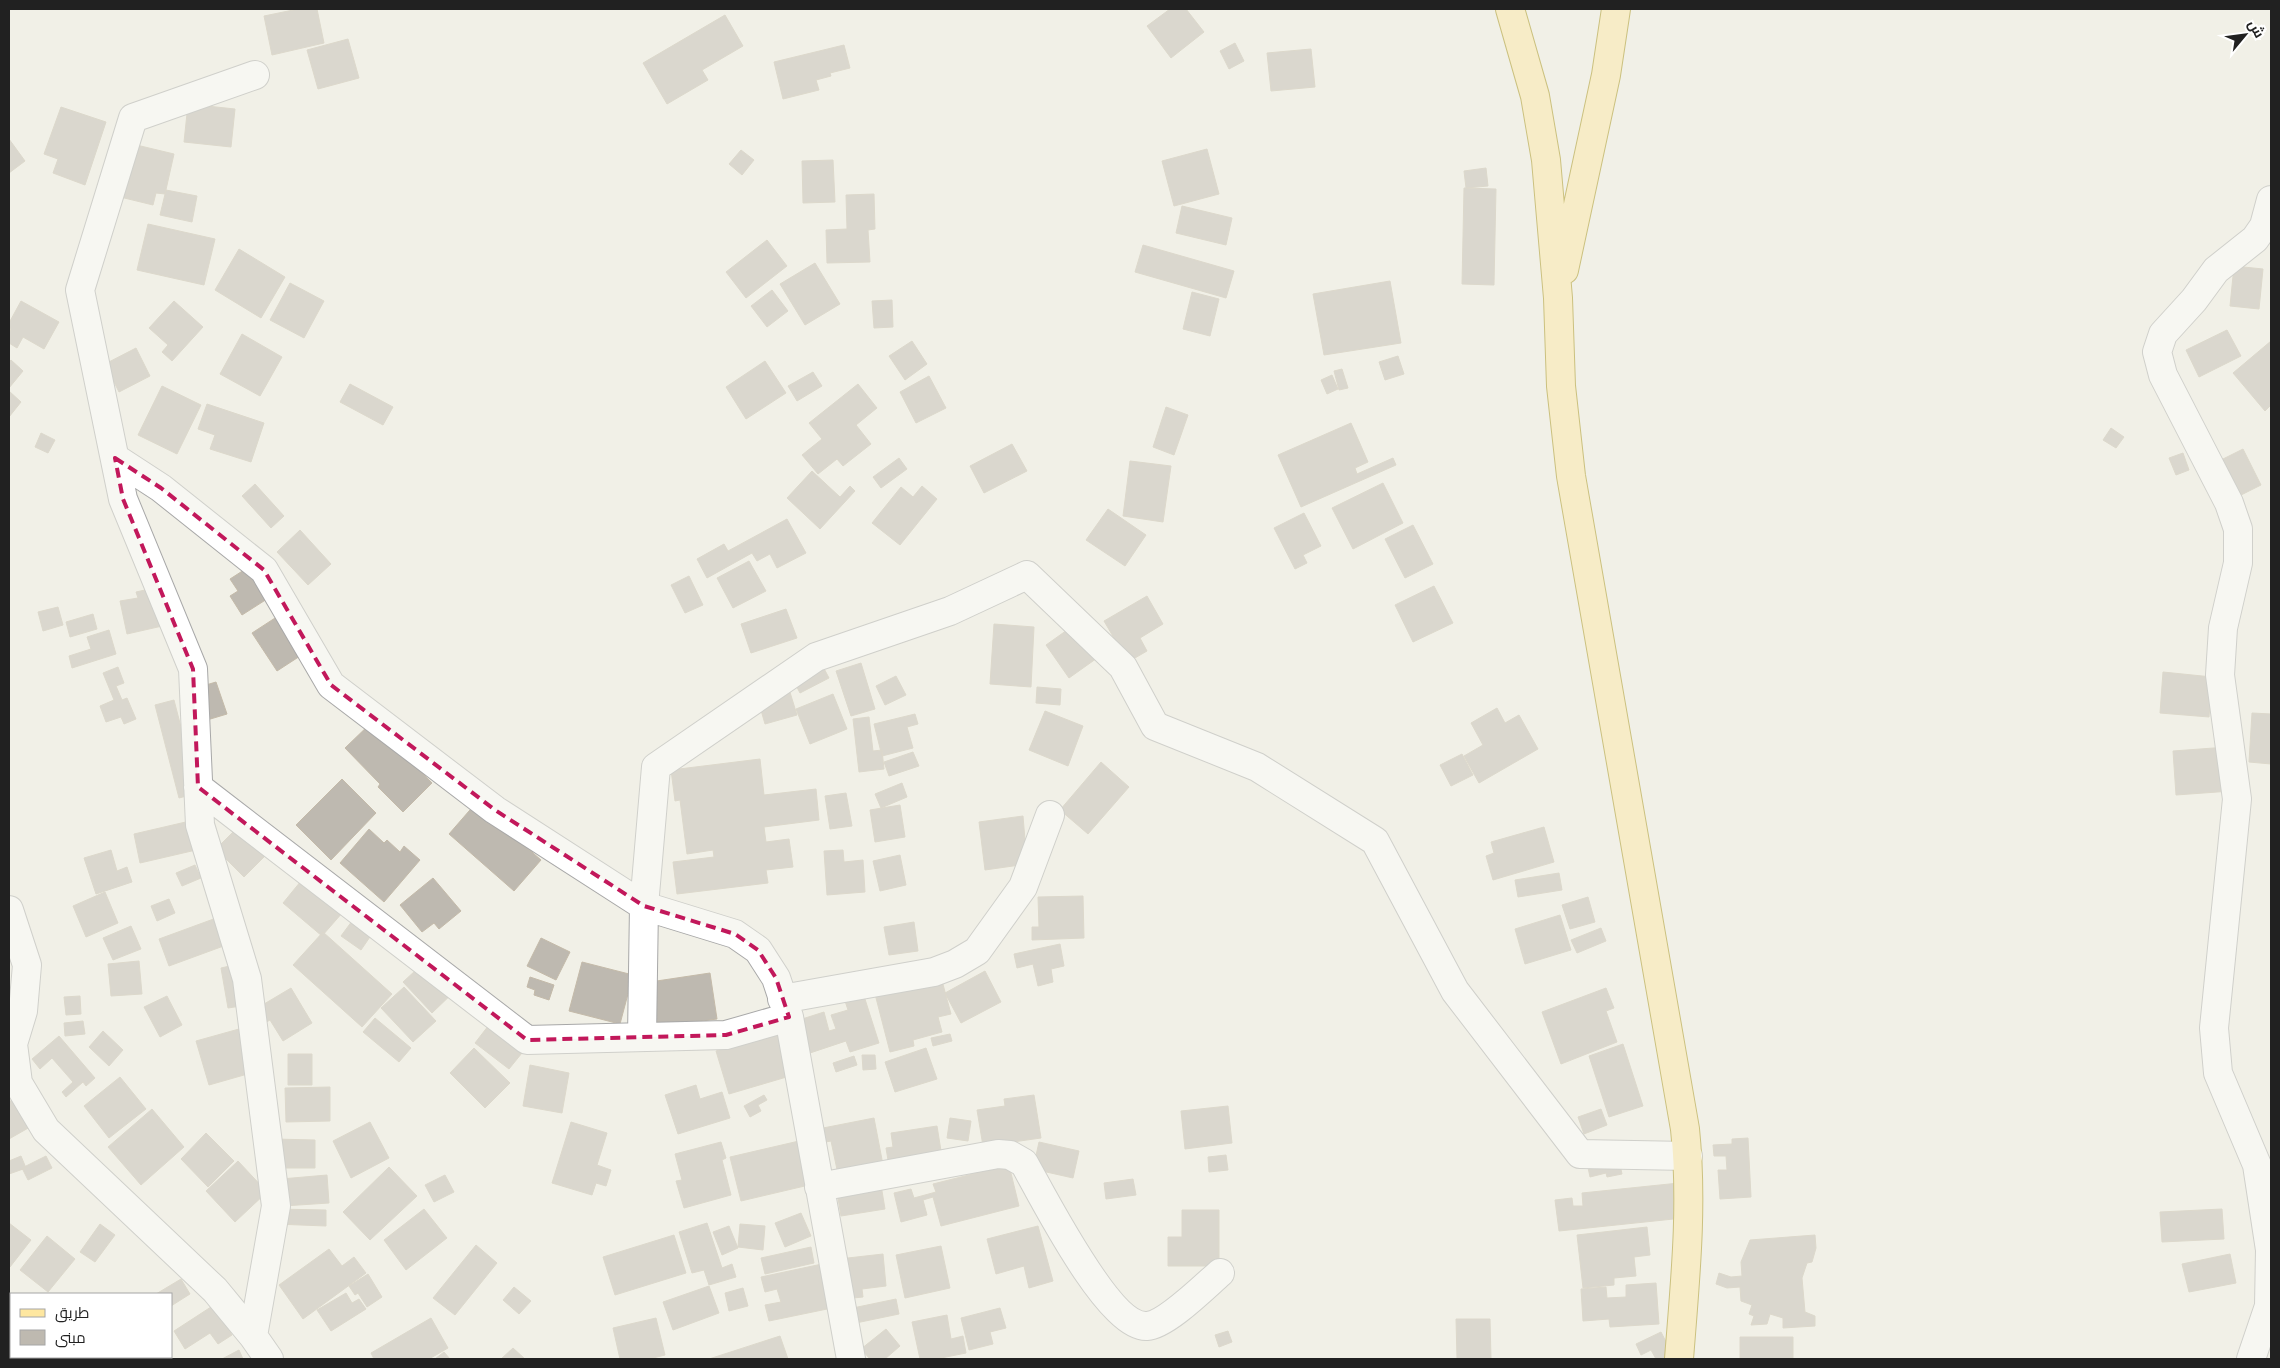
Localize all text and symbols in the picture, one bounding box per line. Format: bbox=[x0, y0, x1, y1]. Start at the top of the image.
north arrow bbox=[2220, 10, 2270, 60]
text: ش bbox=[2244, 17, 2268, 41]
legend bbox=[10, 1293, 172, 1358]
text: طريق bbox=[55, 1304, 89, 1323]
text: مبنى bbox=[55, 1329, 86, 1348]

